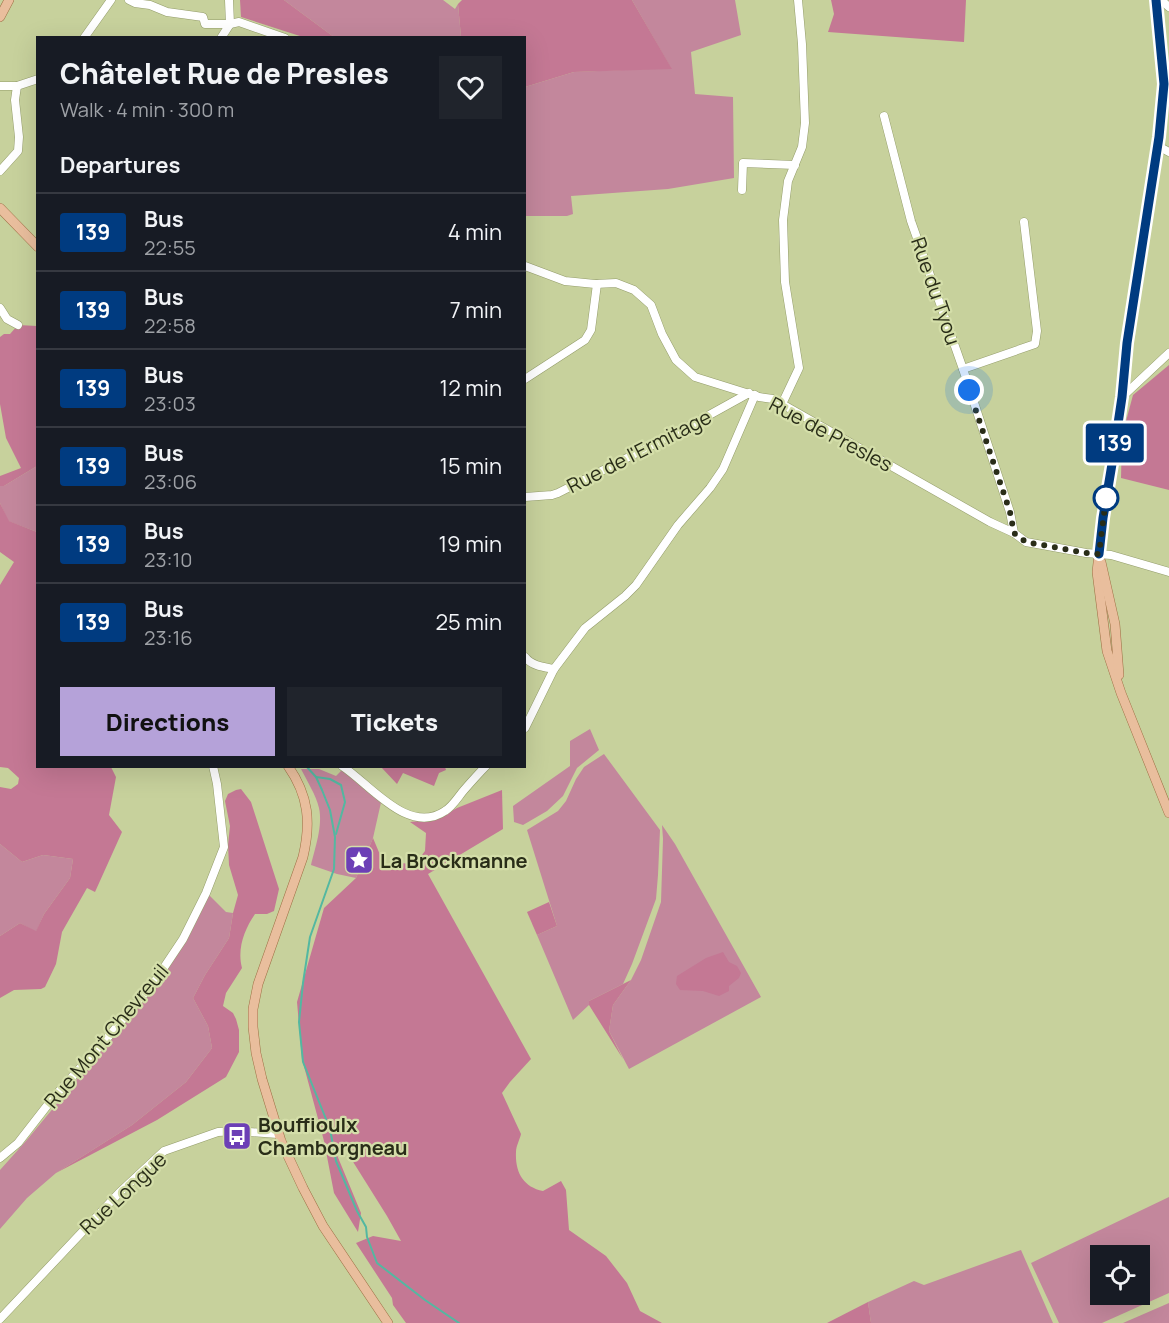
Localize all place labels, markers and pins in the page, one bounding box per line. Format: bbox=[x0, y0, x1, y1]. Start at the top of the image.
unlabelled marker bbox=[1093, 485, 1119, 511]
place icon: La Brockmanne bbox=[343, 844, 375, 876]
place label: La Brockmanne bbox=[380, 847, 528, 874]
place label: Bouffioulx Chamborgneau bbox=[258, 1111, 408, 1161]
bus stop icon: Bouffioulx Chamborgneau bbox=[221, 1120, 253, 1152]

